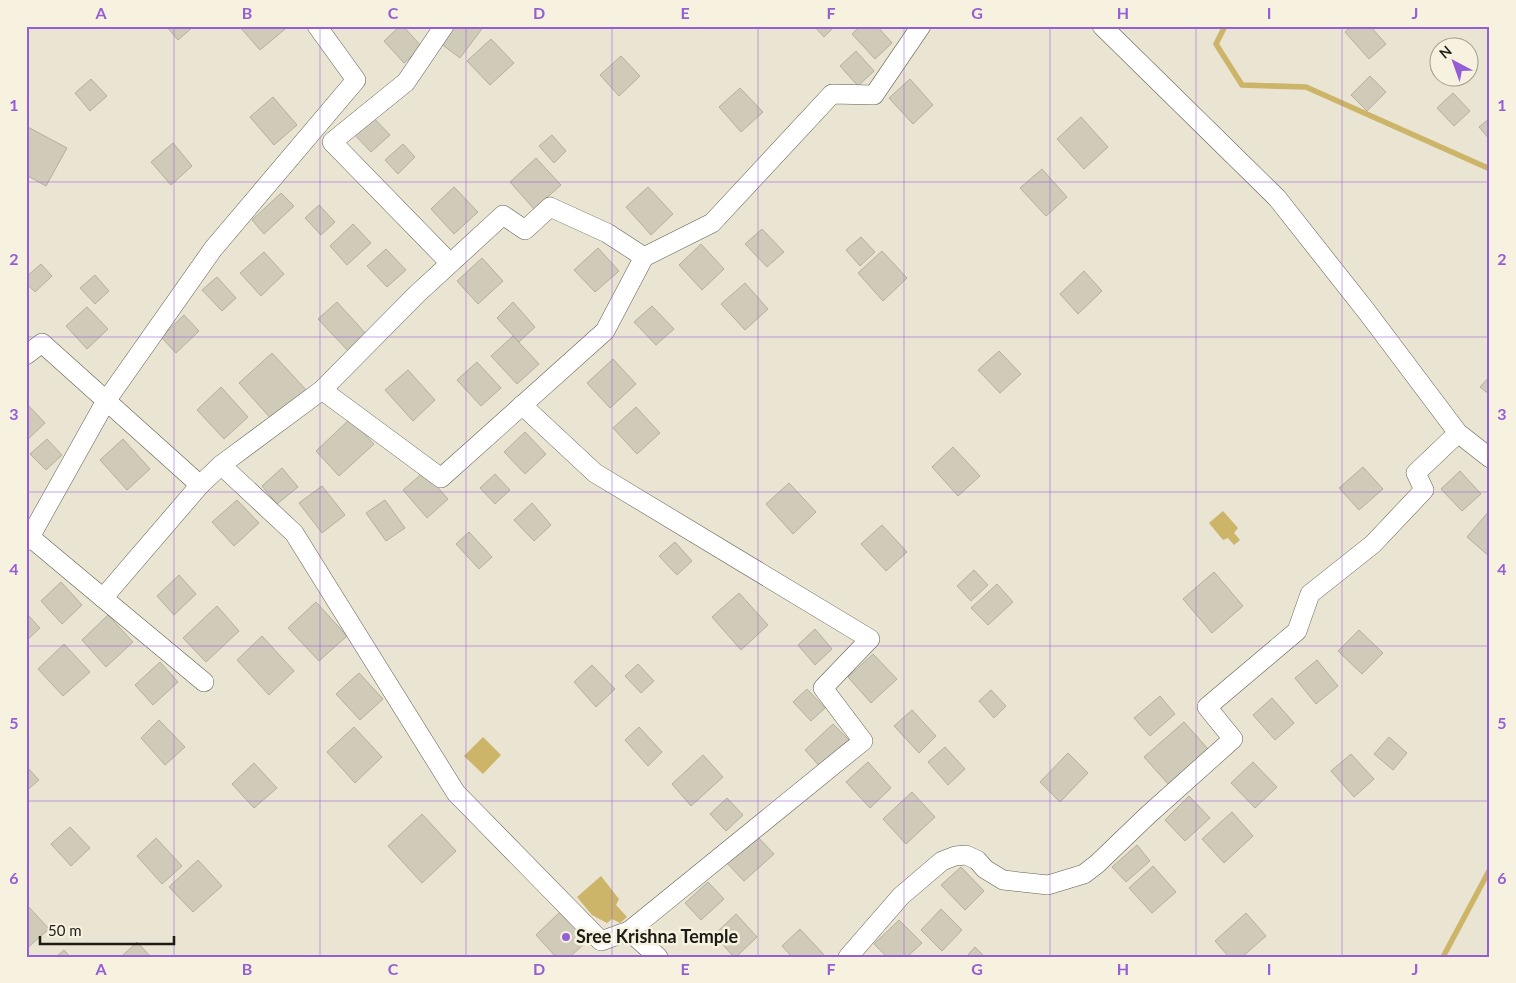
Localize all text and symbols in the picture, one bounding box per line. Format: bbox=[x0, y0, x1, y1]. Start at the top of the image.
text: A bbox=[94, 3, 107, 22]
text: B bbox=[242, 3, 252, 22]
text: C bbox=[388, 3, 399, 22]
text: D bbox=[533, 3, 545, 22]
text: E bbox=[680, 3, 690, 22]
text: F bbox=[826, 3, 836, 22]
text: G bbox=[971, 3, 983, 22]
text: H bbox=[1117, 3, 1129, 22]
text: I bbox=[1267, 3, 1271, 22]
text: J bbox=[1412, 3, 1418, 22]
north arrow bbox=[1428, 38, 1478, 88]
text: N bbox=[1435, 42, 1455, 62]
text: 1 bbox=[9, 95, 19, 114]
text: 1 bbox=[1497, 95, 1507, 114]
text: 2 bbox=[9, 249, 19, 268]
text: 2 bbox=[1497, 249, 1507, 268]
text: 3 bbox=[9, 404, 19, 423]
text: 3 bbox=[1497, 404, 1507, 423]
text: 4 bbox=[9, 559, 19, 578]
text: 4 bbox=[1497, 559, 1507, 578]
text: 5 bbox=[9, 713, 19, 732]
text: 5 bbox=[1497, 713, 1507, 732]
text: 6 bbox=[9, 868, 19, 887]
text: 6 bbox=[1497, 868, 1507, 887]
scale bar bbox=[40, 913, 174, 945]
text: 50 m bbox=[48, 921, 82, 939]
place label: Sree Krishna Temple bbox=[576, 925, 739, 947]
marker: Sree Krishna Temple bbox=[560, 931, 572, 943]
text: A bbox=[94, 959, 107, 978]
text: B bbox=[242, 959, 252, 978]
text: C bbox=[388, 959, 399, 978]
text: D bbox=[533, 959, 545, 978]
text: E bbox=[680, 959, 690, 978]
text: F bbox=[826, 959, 836, 978]
text: G bbox=[971, 959, 983, 978]
text: H bbox=[1117, 959, 1129, 978]
text: I bbox=[1267, 959, 1271, 978]
text: J bbox=[1412, 959, 1418, 978]

